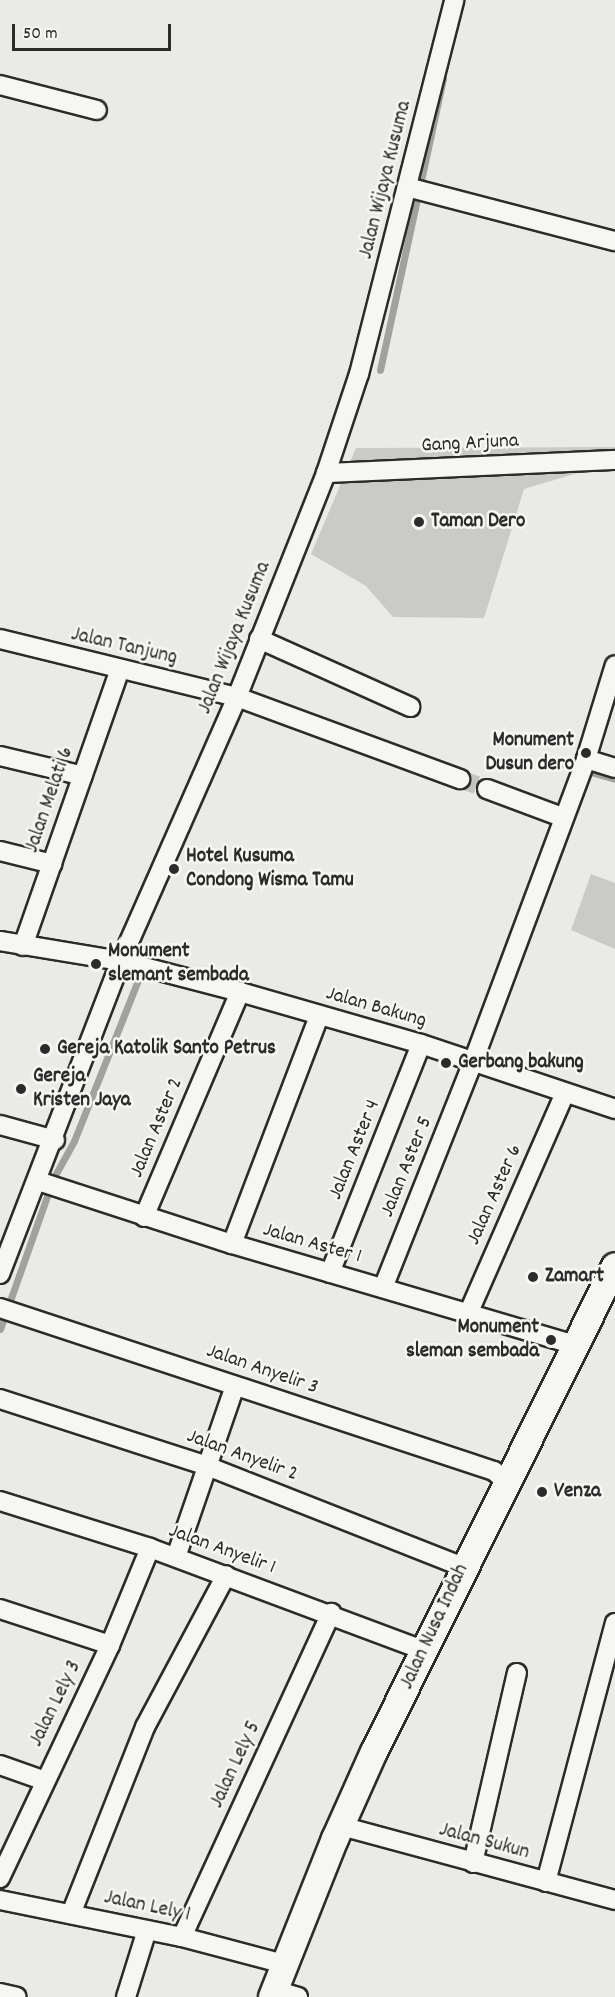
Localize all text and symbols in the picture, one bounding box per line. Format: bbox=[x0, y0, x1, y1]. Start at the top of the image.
scale bar bbox=[15, 12, 174, 50]
text: 50 m bbox=[23, 22, 58, 47]
street label: Jalan Wijaya Kusuma bbox=[354, 98, 418, 262]
street label: Gang Arjuna bbox=[421, 429, 519, 459]
place label: Taman Dero bbox=[431, 509, 525, 535]
marker: Taman Dero bbox=[412, 515, 426, 529]
street label: Jalan Wijaya Kusuma bbox=[193, 558, 277, 718]
street label: Jalan Tanjung bbox=[68, 623, 180, 671]
place label: Monument Dusun dero bbox=[485, 728, 574, 778]
street label: Jalan Melati 6 bbox=[20, 744, 80, 856]
marker: Monument Dusun dero bbox=[579, 746, 593, 760]
place label: Hotel Kusuma Condong Wisma Tamu bbox=[186, 844, 354, 894]
marker: Hotel Kusuma Condong Wisma Tamu bbox=[167, 862, 181, 876]
place label: Monument slemant sembada bbox=[108, 939, 249, 989]
marker: Monument slemant sembada bbox=[89, 957, 103, 971]
street label: Jalan Bakung bbox=[323, 982, 429, 1034]
place label: Gereja Katolik Santo Petrus bbox=[57, 1036, 276, 1062]
marker: Gereja Katolik Santo Petrus bbox=[38, 1042, 52, 1056]
place label: Gerbang bakung bbox=[458, 1050, 584, 1076]
marker: Gerbang bakung bbox=[439, 1056, 453, 1070]
place label: Gereja Kristen Jaya bbox=[33, 1064, 131, 1114]
street label: Jalan Aster 2 bbox=[125, 1074, 189, 1182]
marker: Gereja Kristen Jaya bbox=[14, 1082, 28, 1096]
street label: Jalan Aster 4 bbox=[324, 1096, 386, 1204]
street label: Jalan Aster 5 bbox=[375, 1113, 439, 1221]
street label: Jalan Aster 6 bbox=[462, 1141, 528, 1249]
street label: Jalan Aster 1 bbox=[260, 1218, 364, 1270]
place label: Zamart bbox=[545, 1264, 604, 1290]
marker: Zamart bbox=[526, 1270, 540, 1284]
place label: Monument sleman sembada bbox=[406, 1315, 539, 1365]
marker: Monument sleman sembada bbox=[544, 1333, 558, 1347]
street label: Jalan Anyelir 3 bbox=[203, 1339, 321, 1401]
street label: Jalan Anyelir 2 bbox=[183, 1424, 301, 1488]
place label: Venza bbox=[554, 1479, 601, 1505]
marker: Venza bbox=[535, 1485, 549, 1499]
street label: Jalan Anyelir 1 bbox=[165, 1519, 279, 1581]
street label: Jalan Nusa Indah bbox=[395, 1560, 475, 1694]
street label: Jalan Lely 3 bbox=[24, 1657, 88, 1751]
street label: Jalan Lely 5 bbox=[205, 1718, 267, 1812]
street label: Jalan Sukun bbox=[436, 1818, 532, 1866]
street label: Jalan Lely 1 bbox=[102, 1886, 192, 1928]

